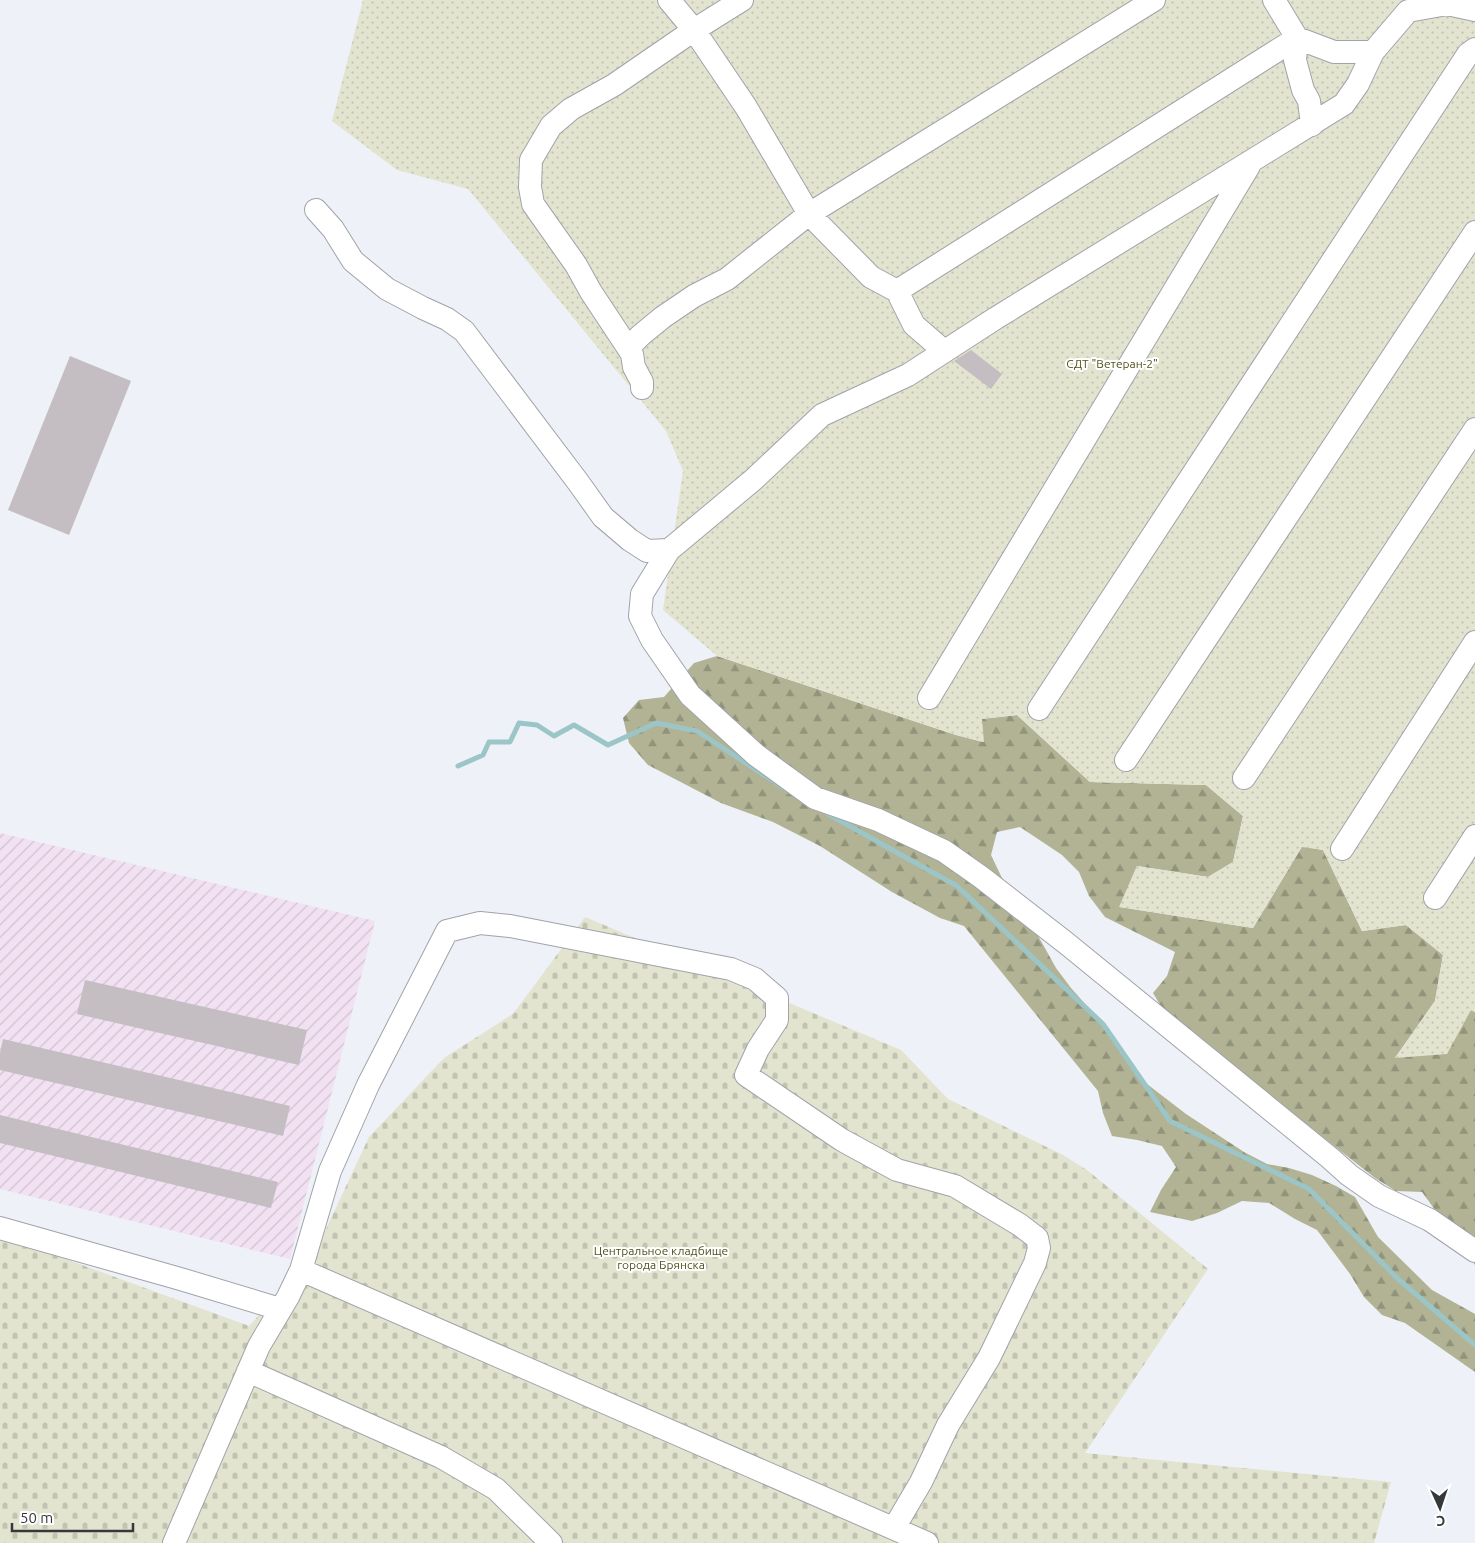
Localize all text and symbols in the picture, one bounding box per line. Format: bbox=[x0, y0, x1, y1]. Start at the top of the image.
park label: СДТ "Ветеран-2" bbox=[1066, 357, 1158, 370]
park label: Центральное кладбище города Брянска bbox=[594, 1244, 728, 1271]
north arrow bbox=[1415, 1483, 1465, 1533]
scale bar bbox=[12, 1500, 134, 1532]
text: 50 m bbox=[20, 1509, 53, 1526]
text: С bbox=[1436, 1513, 1446, 1529]

